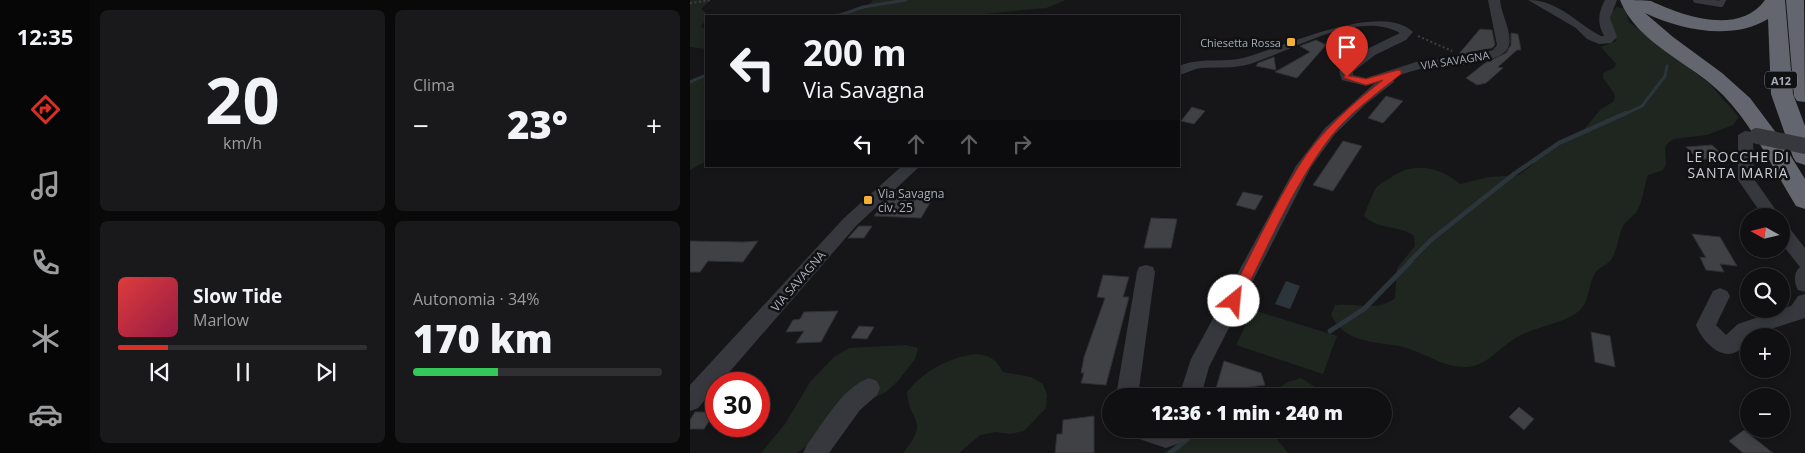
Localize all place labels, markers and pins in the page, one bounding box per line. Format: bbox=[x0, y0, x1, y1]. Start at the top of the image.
pin bbox=[1326, 26, 1368, 77]
place label: Chiesetta Rossa bbox=[1200, 35, 1281, 50]
marker: Chiesetta Rossa bbox=[1285, 36, 1297, 48]
place label: Via Savagna civ. 25 bbox=[878, 185, 944, 216]
marker: Via Savagna civ. 25 bbox=[862, 194, 874, 206]

